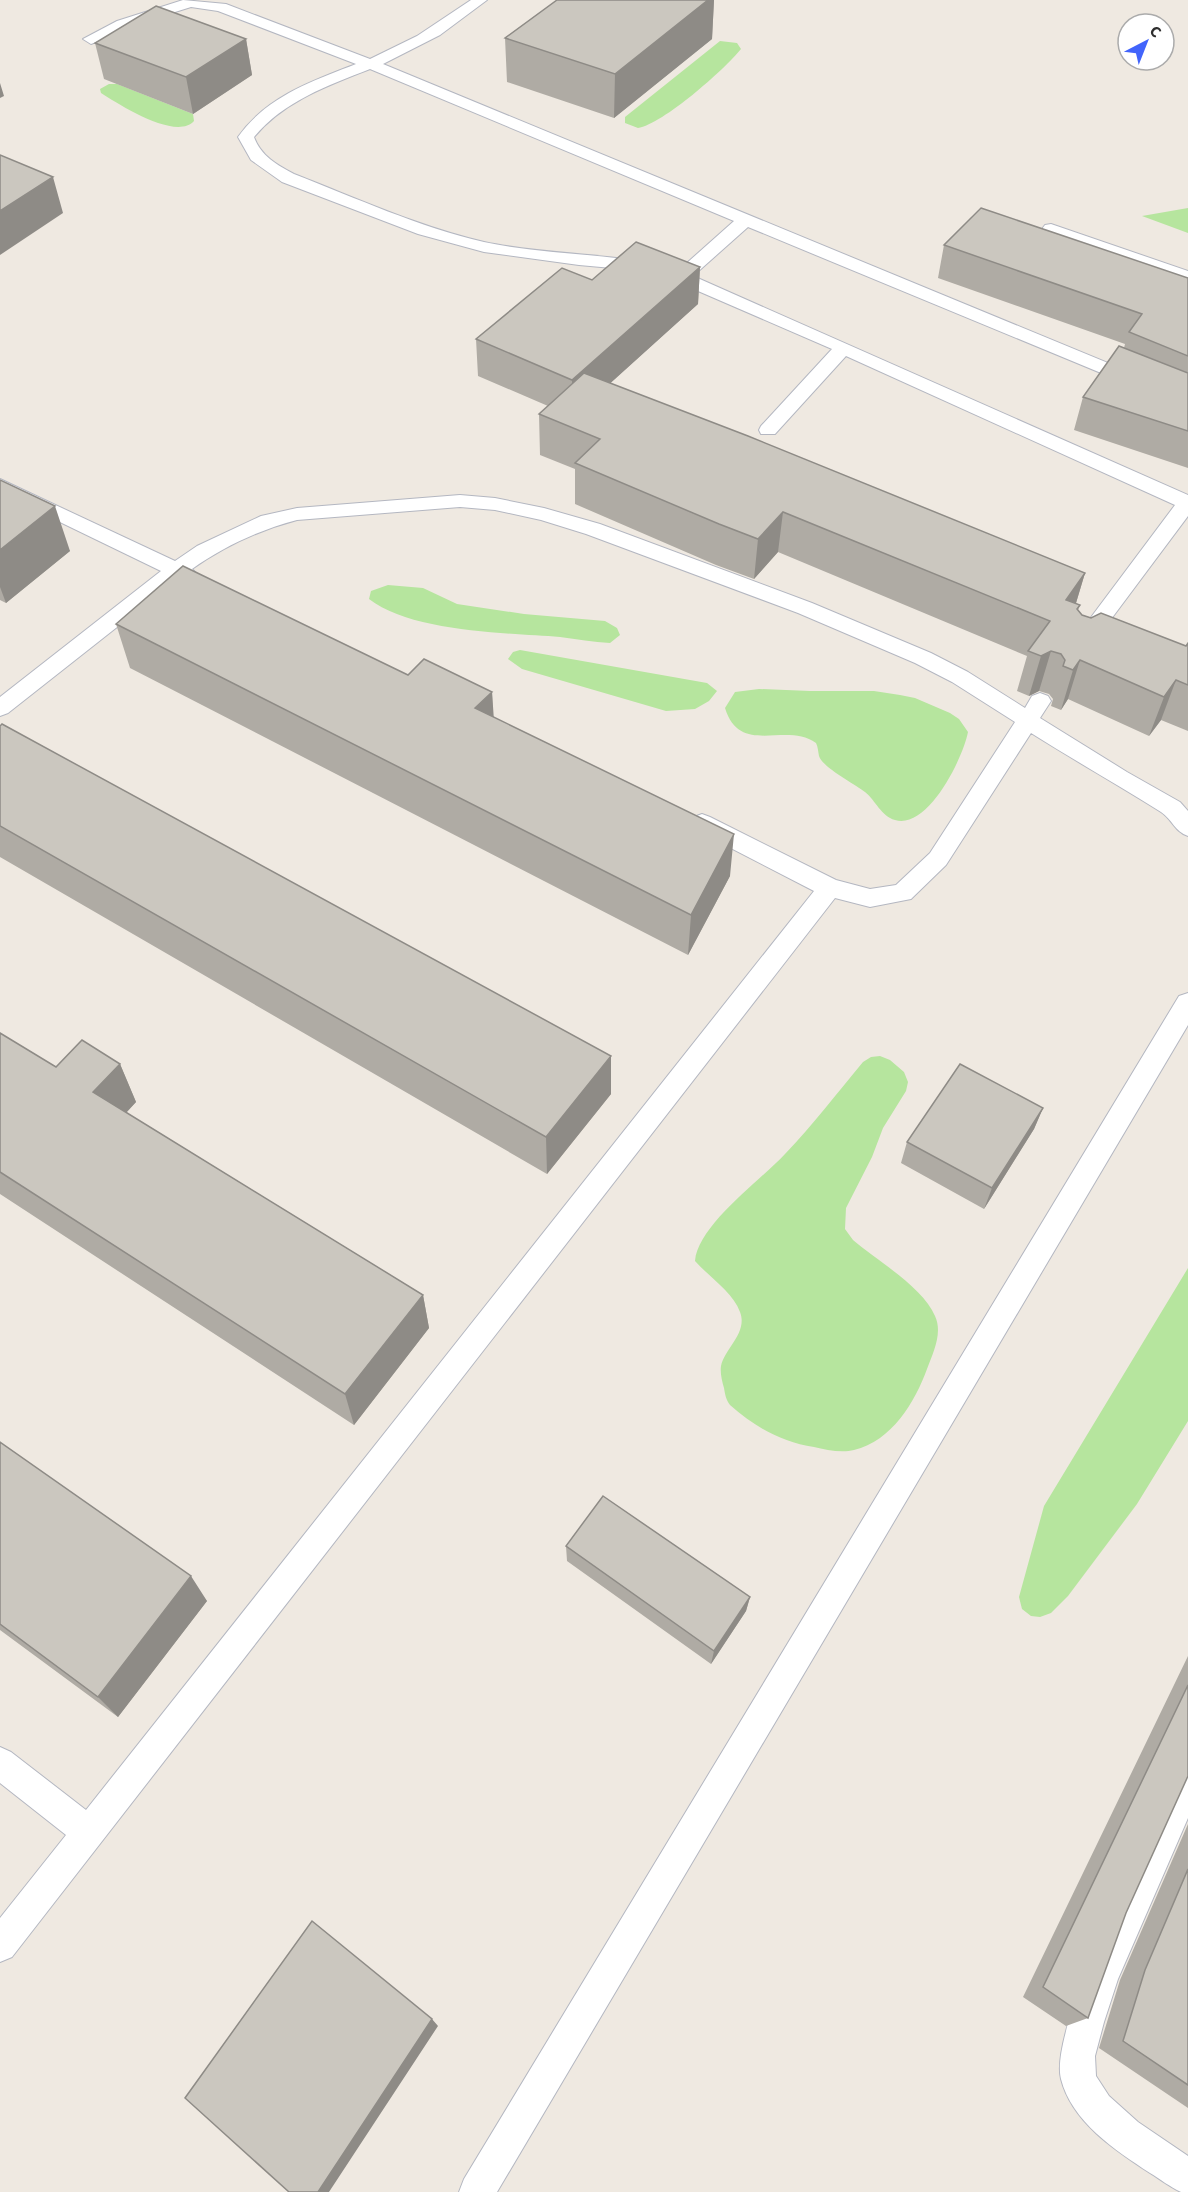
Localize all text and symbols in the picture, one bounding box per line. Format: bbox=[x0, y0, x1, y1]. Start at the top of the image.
north arrow bbox=[1116, 12, 1176, 72]
text: С bbox=[1145, 20, 1166, 43]

